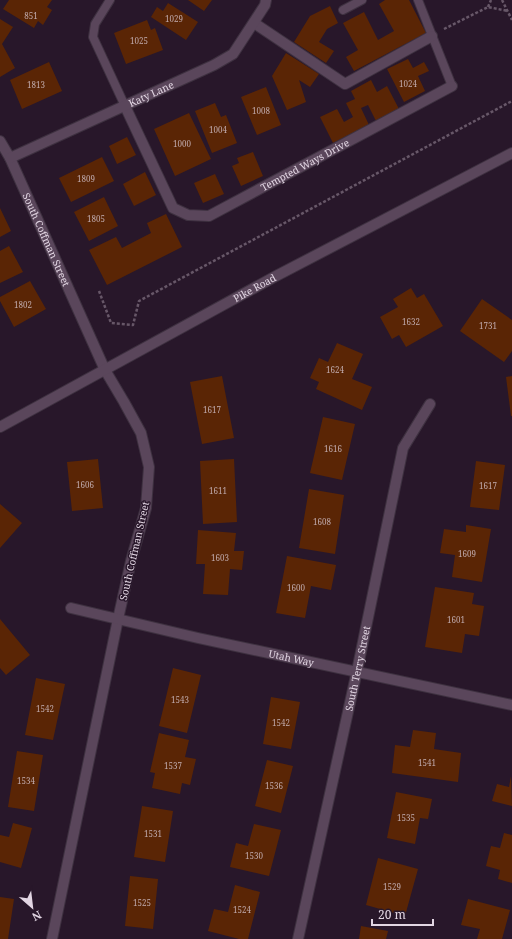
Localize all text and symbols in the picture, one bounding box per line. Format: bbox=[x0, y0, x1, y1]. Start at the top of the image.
house number: 851 bbox=[24, 10, 38, 21]
house number: 1029 bbox=[165, 13, 183, 24]
house number: 1025 bbox=[130, 35, 148, 46]
street label: Katy Lane bbox=[126, 77, 176, 110]
house number: 1024 bbox=[399, 78, 417, 89]
house number: 1813 bbox=[27, 79, 45, 90]
house number: 1008 bbox=[252, 105, 270, 116]
house number: 1004 bbox=[209, 124, 227, 135]
street label: Tempted Ways Drive bbox=[258, 135, 352, 194]
house number: 1000 bbox=[173, 138, 191, 149]
house number: 1809 bbox=[77, 173, 95, 184]
street label: South Coffman Street bbox=[19, 190, 74, 289]
house number: 1805 bbox=[87, 213, 105, 224]
street label: Pike Road bbox=[230, 270, 278, 305]
house number: 1802 bbox=[14, 299, 32, 310]
house number: 1632 bbox=[402, 316, 420, 327]
house number: 1731 bbox=[479, 320, 497, 331]
house number: 1624 bbox=[326, 364, 344, 375]
house number: 1617 bbox=[203, 404, 221, 415]
house number: 1616 bbox=[324, 443, 342, 454]
house number: 1606 bbox=[76, 479, 94, 490]
house number: 1617 bbox=[479, 480, 497, 491]
house number: 1611 bbox=[209, 485, 227, 496]
street label: South Coffman Street bbox=[116, 500, 152, 602]
house number: 1608 bbox=[313, 516, 331, 527]
house number: 1609 bbox=[458, 548, 476, 559]
house number: 1603 bbox=[211, 552, 229, 563]
house number: 1600 bbox=[287, 582, 305, 593]
house number: 1601 bbox=[447, 614, 465, 625]
street label: South Terry Street bbox=[341, 624, 373, 712]
street label: Utah Way bbox=[267, 646, 316, 670]
house number: 1543 bbox=[171, 694, 189, 705]
house number: 1542 bbox=[36, 703, 54, 714]
house number: 1542 bbox=[272, 717, 290, 728]
house number: 1541 bbox=[418, 757, 436, 768]
house number: 1537 bbox=[164, 760, 182, 771]
house number: 1534 bbox=[17, 775, 35, 786]
house number: 1536 bbox=[265, 780, 283, 791]
house number: 1535 bbox=[397, 812, 415, 823]
house number: 1531 bbox=[144, 828, 162, 839]
house number: 1530 bbox=[245, 850, 263, 861]
house number: 1529 bbox=[383, 881, 401, 892]
north arrow bbox=[12, 887, 52, 927]
house number: 1525 bbox=[133, 897, 151, 908]
scale bar bbox=[372, 901, 433, 927]
house number: 1524 bbox=[233, 904, 251, 915]
text: 20 m bbox=[378, 906, 406, 923]
text: N bbox=[29, 908, 44, 925]

